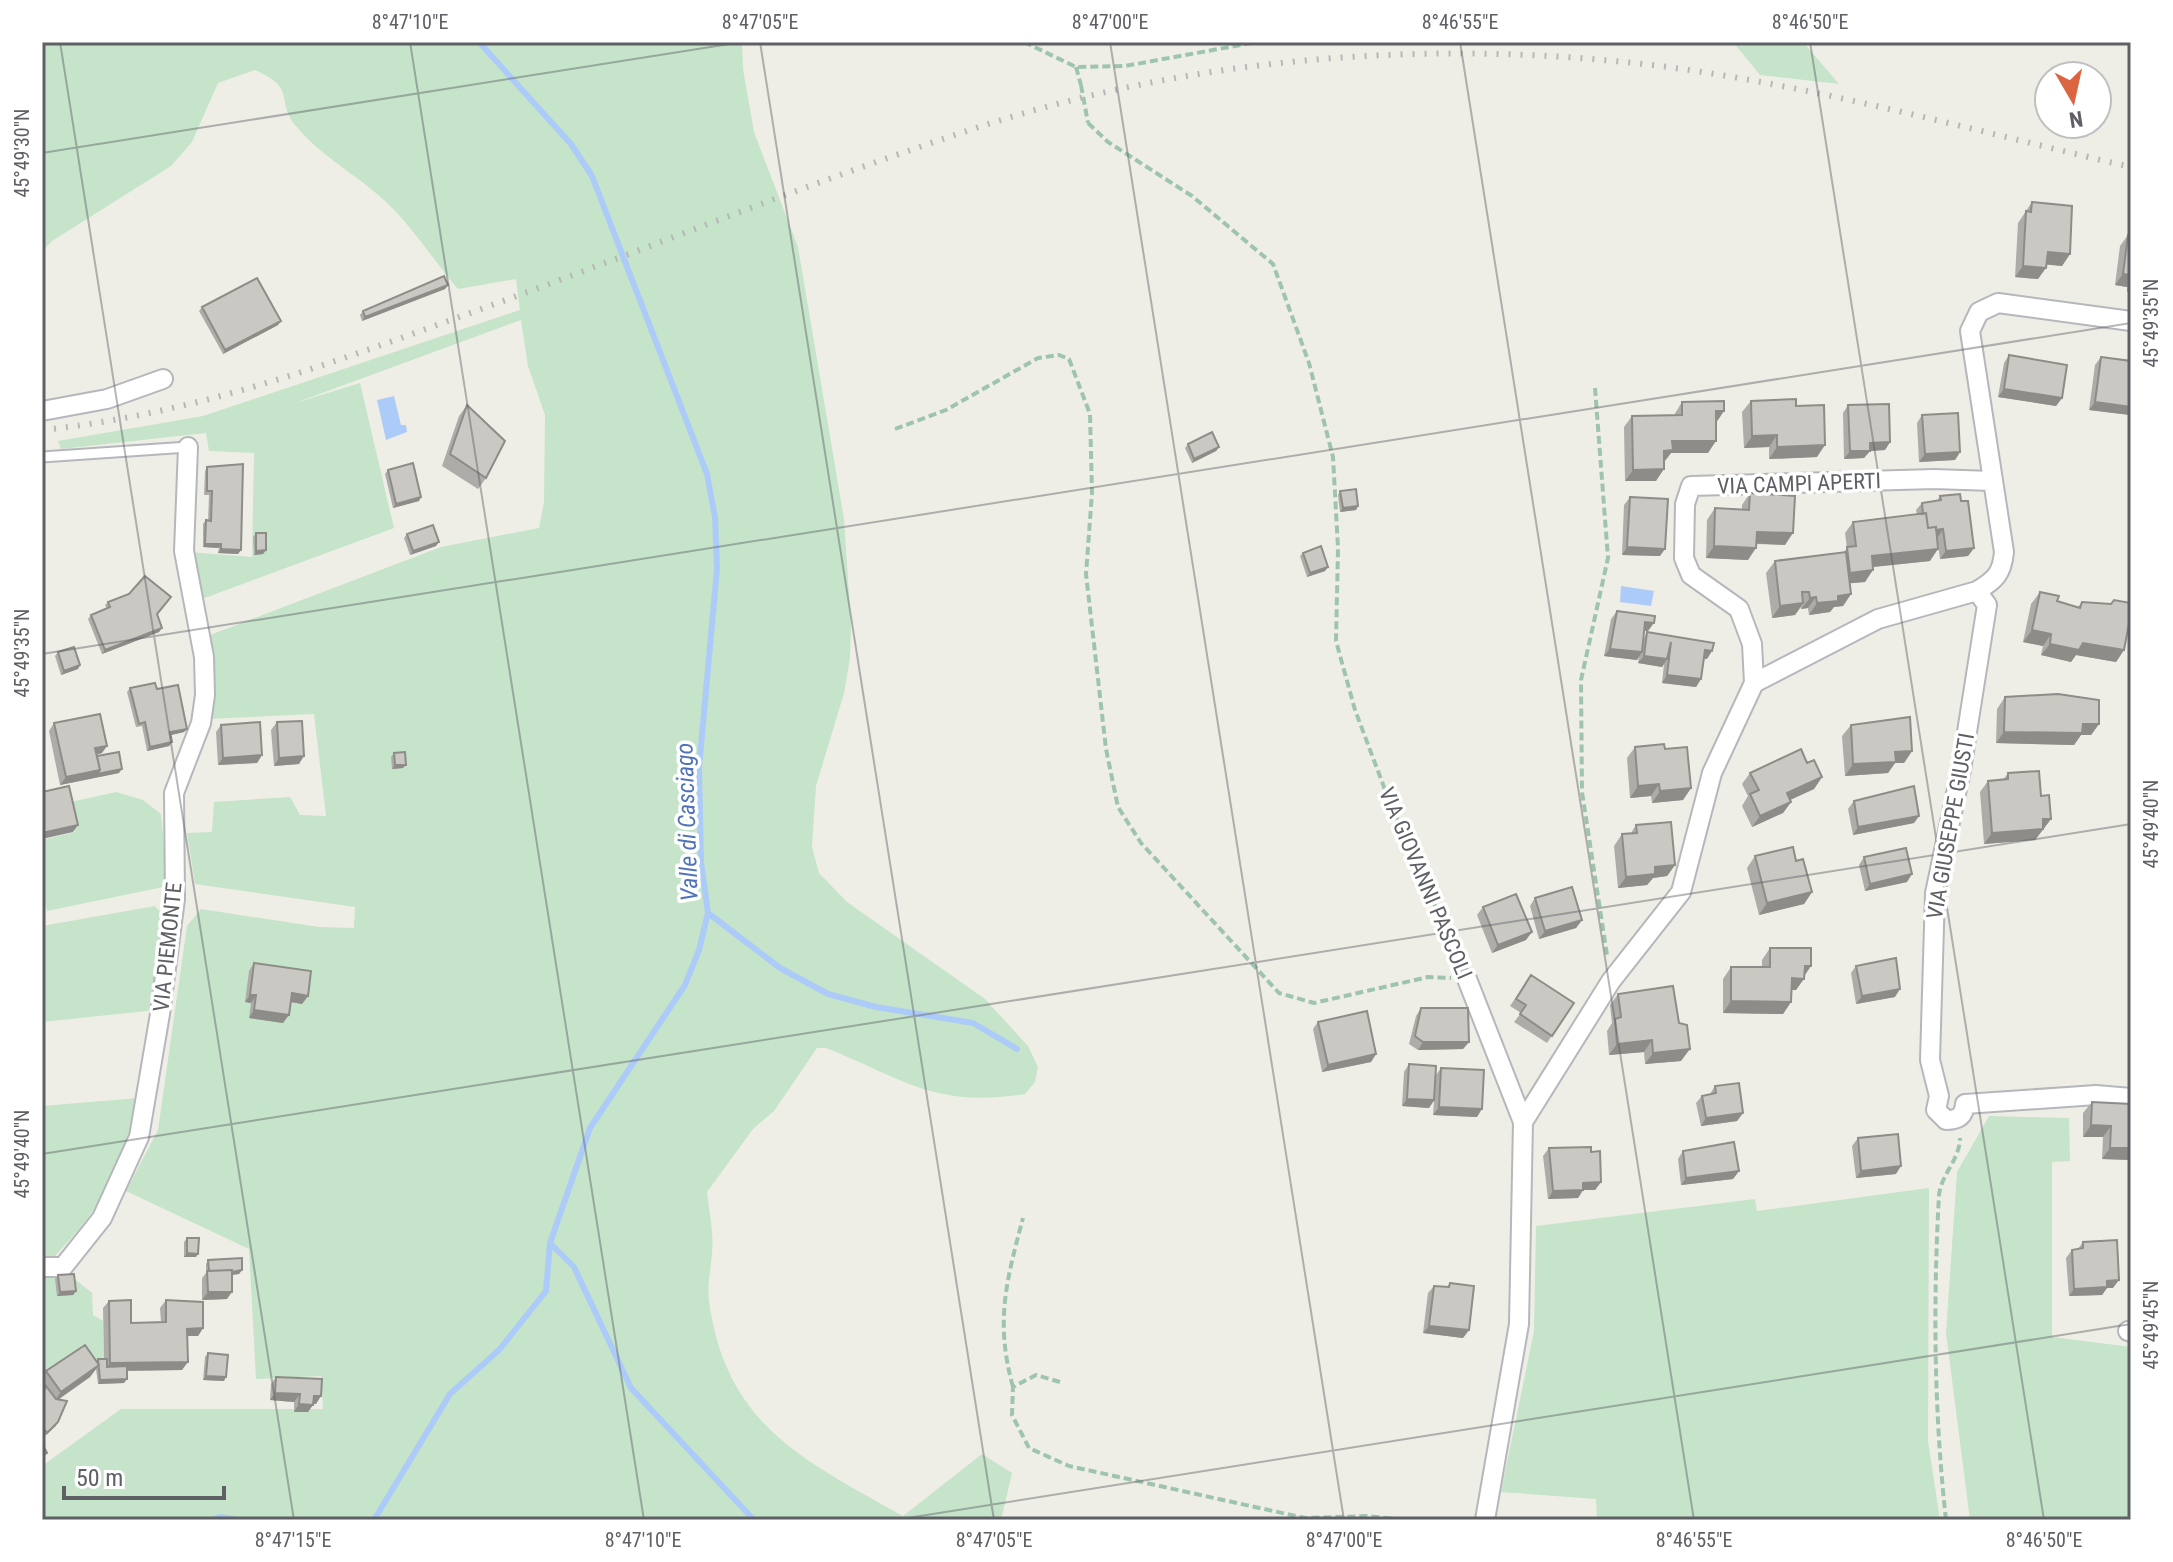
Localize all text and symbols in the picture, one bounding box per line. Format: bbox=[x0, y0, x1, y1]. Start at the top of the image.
text: 8°47'10"E bbox=[372, 10, 448, 34]
text: 8°47'05"E bbox=[722, 10, 798, 34]
text: 8°47'00"E bbox=[1072, 10, 1148, 34]
text: 8°46'55"E bbox=[1422, 10, 1498, 34]
text: 8°46'50"E bbox=[1772, 10, 1848, 34]
north arrow bbox=[2033, 60, 2113, 140]
text: N bbox=[2067, 106, 2085, 133]
text: 45°49'30"N bbox=[10, 108, 34, 198]
text: 45°49'35"N bbox=[2139, 278, 2163, 368]
street label: VIA CAMPI APERTI bbox=[1717, 468, 1881, 499]
text: 45°49'35"N bbox=[10, 608, 34, 698]
street label: VIA GIUSEPPE GIUSTI bbox=[1922, 731, 1979, 921]
water label: Valle di Casciago bbox=[670, 742, 704, 902]
text: 45°49'40"N bbox=[2139, 779, 2163, 869]
street label: VIA GIOVANNI PASCOLI bbox=[1374, 784, 1477, 983]
street label: VIA PIEMONTE bbox=[148, 881, 187, 1013]
text: 45°49'40"N bbox=[10, 1109, 34, 1199]
text: 45°49'45"N bbox=[2139, 1280, 2163, 1370]
scale bar bbox=[64, 1450, 224, 1500]
text: 50 m bbox=[76, 1464, 123, 1492]
text: 8°47'15"E bbox=[255, 1528, 331, 1552]
text: 8°47'10"E bbox=[605, 1528, 681, 1552]
text: 8°47'05"E bbox=[956, 1528, 1032, 1552]
text: 8°47'00"E bbox=[1306, 1528, 1382, 1552]
text: 8°46'55"E bbox=[1656, 1528, 1732, 1552]
text: 8°46'50"E bbox=[2006, 1528, 2082, 1552]

